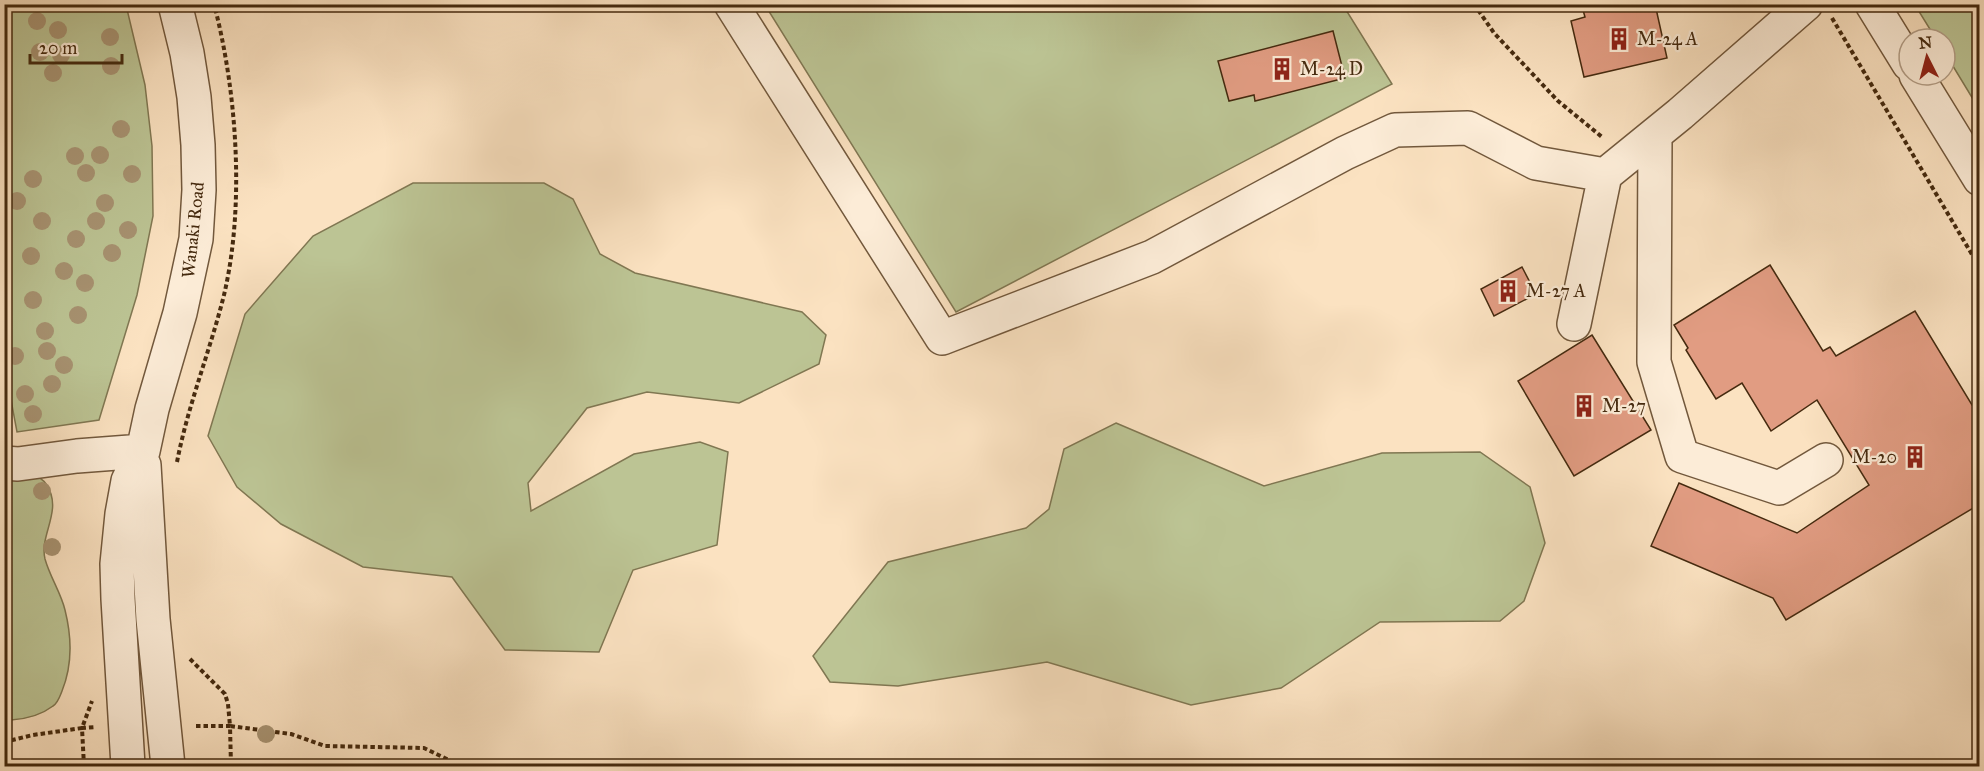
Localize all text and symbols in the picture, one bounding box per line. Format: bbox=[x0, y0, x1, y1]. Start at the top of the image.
building icon: M-24 A bbox=[1606, 26, 1632, 52]
scale bar bbox=[30, 27, 122, 65]
north arrow bbox=[1897, 27, 1957, 87]
place label: M-24 A bbox=[1637, 28, 1698, 50]
text: N bbox=[1918, 32, 1934, 53]
text: 20 m bbox=[39, 37, 77, 59]
building icon: M-24 D bbox=[1269, 56, 1295, 82]
place label: M-24 D bbox=[1300, 58, 1363, 80]
street label: Wanaki Road bbox=[177, 181, 209, 279]
building icon: M-27 A bbox=[1495, 278, 1521, 304]
place label: M-27 A bbox=[1526, 280, 1586, 302]
building icon: M-27 bbox=[1571, 393, 1597, 419]
place label: M-27 bbox=[1602, 395, 1646, 417]
building icon: M-20 bbox=[1902, 444, 1928, 470]
place label: M-20 bbox=[1852, 446, 1897, 468]

